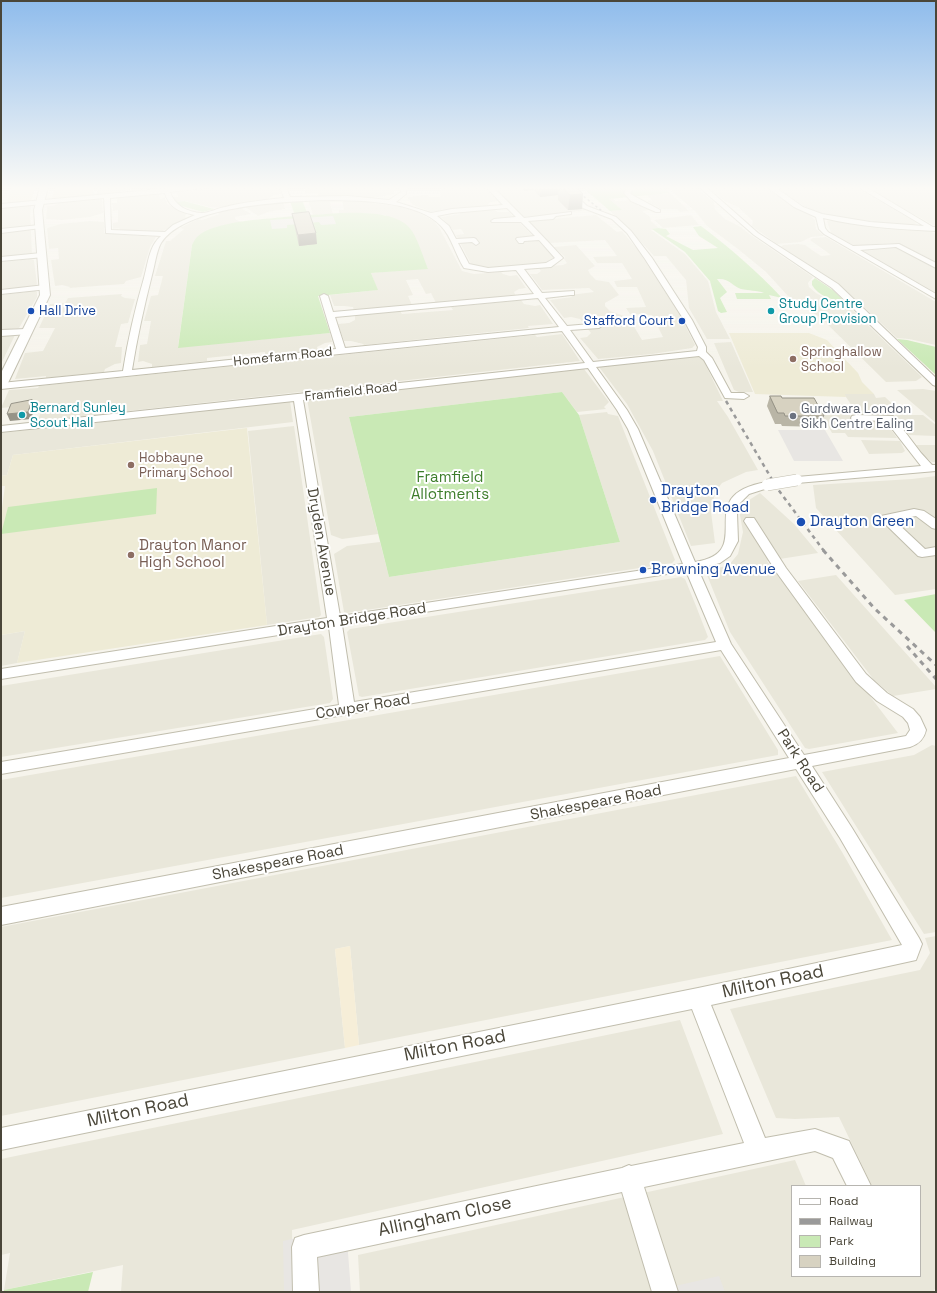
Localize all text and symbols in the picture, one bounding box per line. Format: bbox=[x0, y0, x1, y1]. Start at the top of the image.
place label: Study Centre Group Provision bbox=[779, 296, 876, 327]
place label: Hall Drive bbox=[39, 303, 96, 319]
marker: Hall Drive bbox=[26, 306, 36, 316]
marker: Study Centre Group Provision bbox=[766, 306, 776, 316]
place label: Stafford Court bbox=[584, 313, 674, 329]
marker: Stafford Court bbox=[677, 316, 687, 326]
street label: Homefarm Road bbox=[233, 344, 333, 370]
place label: Springhallow School bbox=[801, 344, 882, 375]
marker: Springhallow School bbox=[788, 354, 798, 364]
street label: Framfield Road bbox=[304, 379, 398, 405]
place label: Bernard Sunley Scout Hall bbox=[30, 400, 126, 431]
place label: Gurdwara London Sikh Centre Ealing bbox=[801, 401, 913, 432]
marker: Bernard Sunley Scout Hall bbox=[17, 410, 27, 420]
marker: Gurdwara London Sikh Centre Ealing bbox=[788, 411, 798, 421]
place label: Hobbayne Primary School bbox=[139, 450, 233, 481]
marker: Hobbayne Primary School bbox=[126, 460, 136, 470]
park label: Framfield Allotments bbox=[411, 469, 489, 504]
place label: Drayton Bridge Road bbox=[661, 482, 749, 517]
street label: Dryden Avenue bbox=[303, 487, 339, 597]
marker: Drayton Bridge Road bbox=[648, 495, 658, 505]
place label: Drayton Green bbox=[810, 513, 914, 531]
marker: Drayton Green bbox=[795, 516, 807, 528]
place label: Drayton Manor High School bbox=[139, 537, 247, 572]
marker: Drayton Manor High School bbox=[126, 550, 136, 560]
place label: Browning Avenue bbox=[651, 561, 776, 579]
marker: Browning Avenue bbox=[638, 565, 648, 575]
street label: Drayton Bridge Road bbox=[277, 599, 427, 641]
street label: Cowper Road bbox=[314, 691, 412, 723]
street label: Park Road bbox=[773, 726, 827, 796]
street label: Shakespeare Road bbox=[529, 781, 663, 825]
street label: Shakespeare Road bbox=[211, 841, 345, 885]
street label: Milton Road bbox=[720, 961, 826, 1003]
street label: Milton Road bbox=[402, 1026, 508, 1066]
street label: Milton Road bbox=[85, 1090, 191, 1132]
legend bbox=[791, 1185, 921, 1277]
street label: Allingham Close bbox=[376, 1192, 514, 1242]
text: Road bbox=[829, 1193, 858, 1209]
text: Railway bbox=[829, 1213, 873, 1229]
text: Park bbox=[829, 1233, 854, 1249]
text: Building bbox=[829, 1253, 876, 1269]

